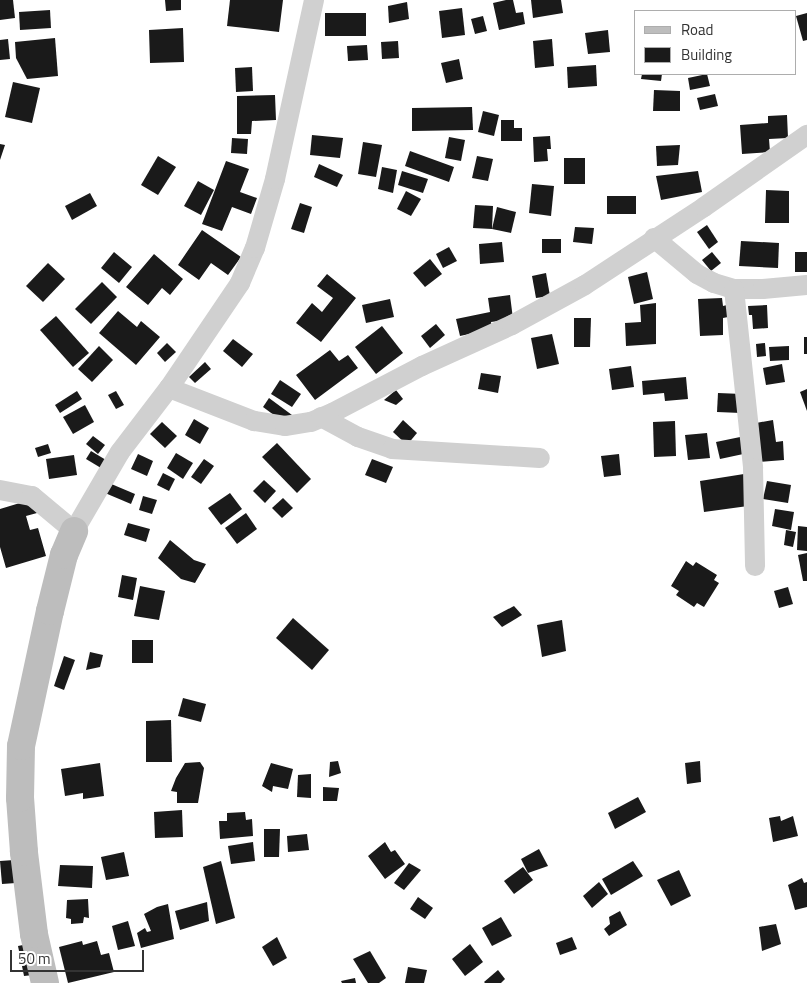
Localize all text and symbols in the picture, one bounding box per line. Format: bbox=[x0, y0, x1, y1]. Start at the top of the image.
legend bbox=[634, 10, 797, 75]
text: Road bbox=[681, 18, 713, 41]
text: Building bbox=[681, 43, 732, 66]
scale bar bbox=[12, 940, 146, 972]
text: 50 m bbox=[18, 947, 51, 970]

